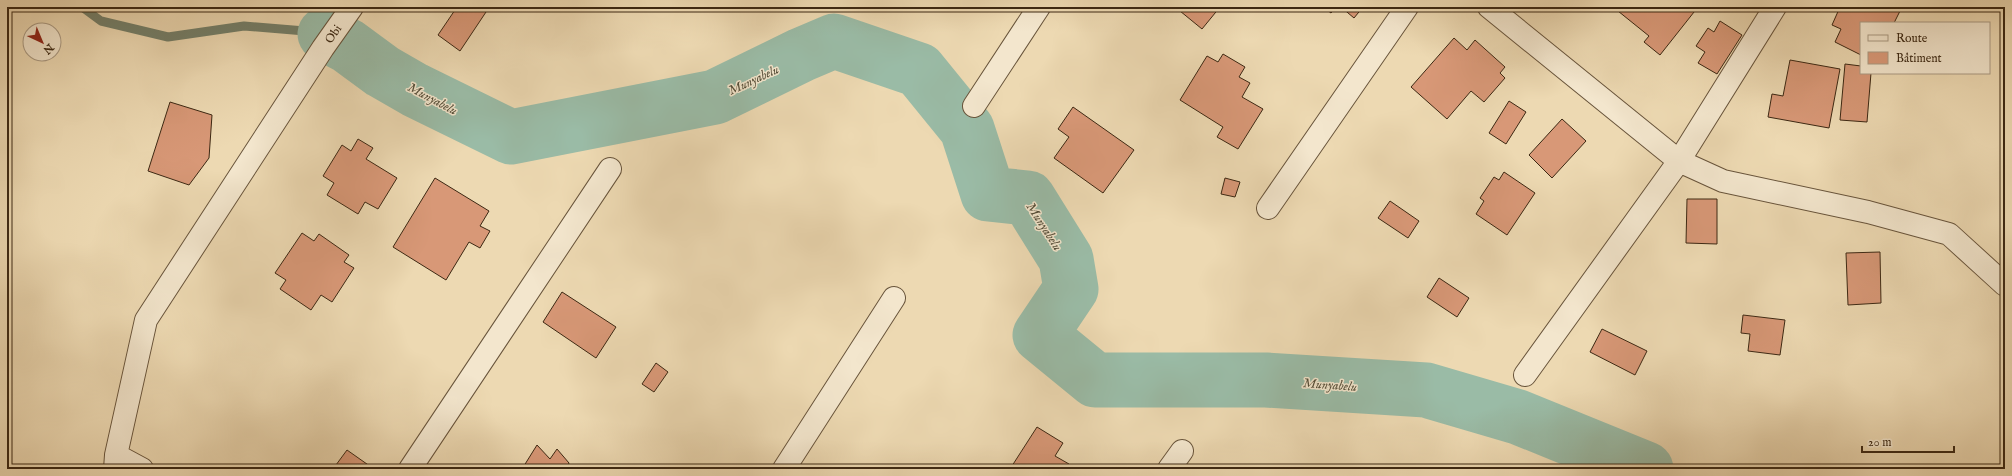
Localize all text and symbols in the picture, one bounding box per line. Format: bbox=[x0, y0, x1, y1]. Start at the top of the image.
north arrow bbox=[22, 22, 62, 62]
street label: Obi bbox=[322, 22, 345, 47]
legend bbox=[1860, 22, 1990, 74]
text: Route bbox=[1896, 31, 1928, 46]
text: N bbox=[40, 39, 57, 57]
text: Bâtiment bbox=[1896, 51, 1942, 66]
water label: Munyabelu bbox=[726, 61, 782, 99]
water label: Munyabelu bbox=[404, 79, 460, 120]
water label: Munyabelu bbox=[1022, 200, 1066, 254]
water label: Munyabelu bbox=[1302, 375, 1357, 396]
scale bar bbox=[1862, 428, 1954, 454]
text: 20 m bbox=[1868, 435, 1891, 450]

